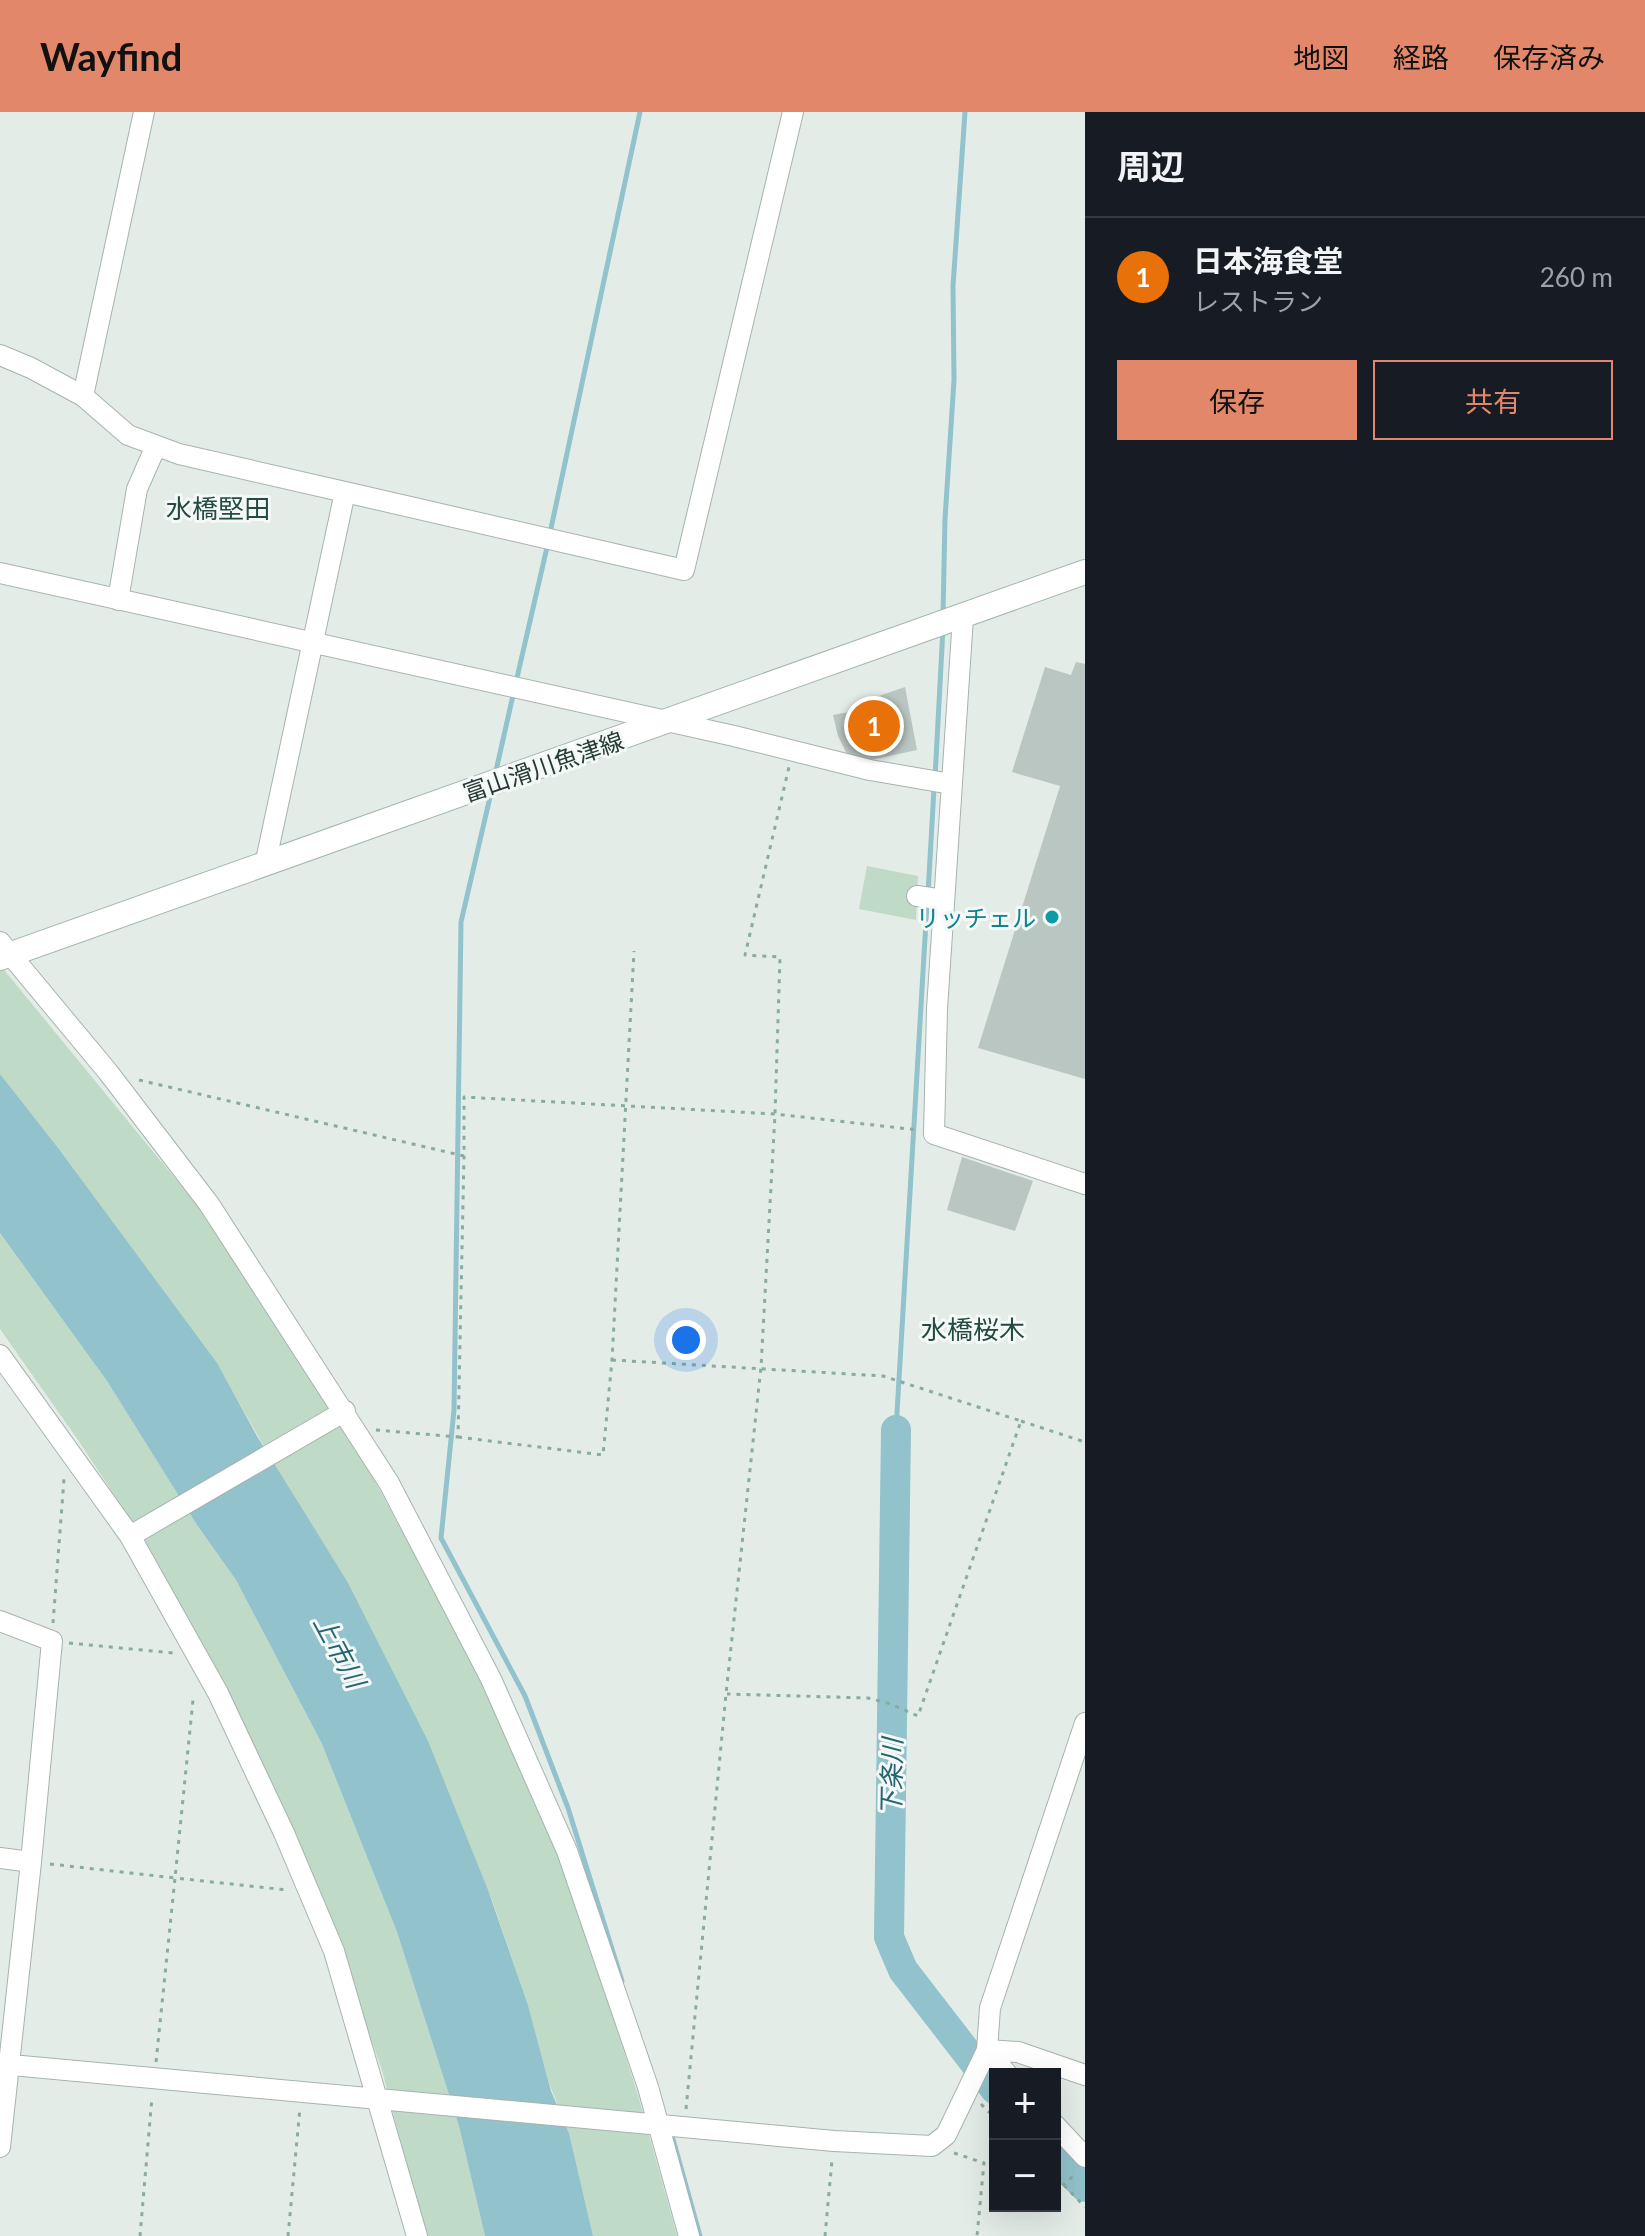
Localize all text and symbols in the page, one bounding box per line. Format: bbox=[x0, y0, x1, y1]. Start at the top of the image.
text: Wayfind bbox=[40, 33, 182, 79]
text: 地図 bbox=[1293, 40, 1349, 74]
text: 経路 bbox=[1393, 40, 1449, 74]
text: 保存済み bbox=[1493, 40, 1605, 74]
text: 周辺 bbox=[1117, 145, 1185, 186]
text: 日本海食堂 bbox=[1193, 242, 1343, 278]
text: 1 bbox=[1135, 261, 1151, 293]
text: 260 m bbox=[1540, 261, 1613, 293]
text: レストラン bbox=[1193, 285, 1323, 317]
button: 保存 bbox=[1117, 360, 1357, 440]
button: 共有 bbox=[1373, 360, 1613, 440]
district label: 水橋堅田 bbox=[166, 492, 270, 524]
pin: 1 bbox=[848, 696, 900, 756]
street label: 富山滑川魚津線 bbox=[459, 725, 627, 807]
place label: リッチェル bbox=[916, 903, 1036, 932]
marker: リッチェル bbox=[1043, 908, 1061, 926]
district label: 水橋桜木 bbox=[921, 1313, 1025, 1345]
your location bbox=[666, 1320, 706, 1360]
water label: 上市川 bbox=[308, 1609, 374, 1696]
water label: 下条川 bbox=[874, 1735, 908, 1816]
map controls bbox=[989, 2068, 1061, 2212]
button: + bbox=[989, 2068, 1061, 2140]
button: − bbox=[989, 2140, 1061, 2212]

